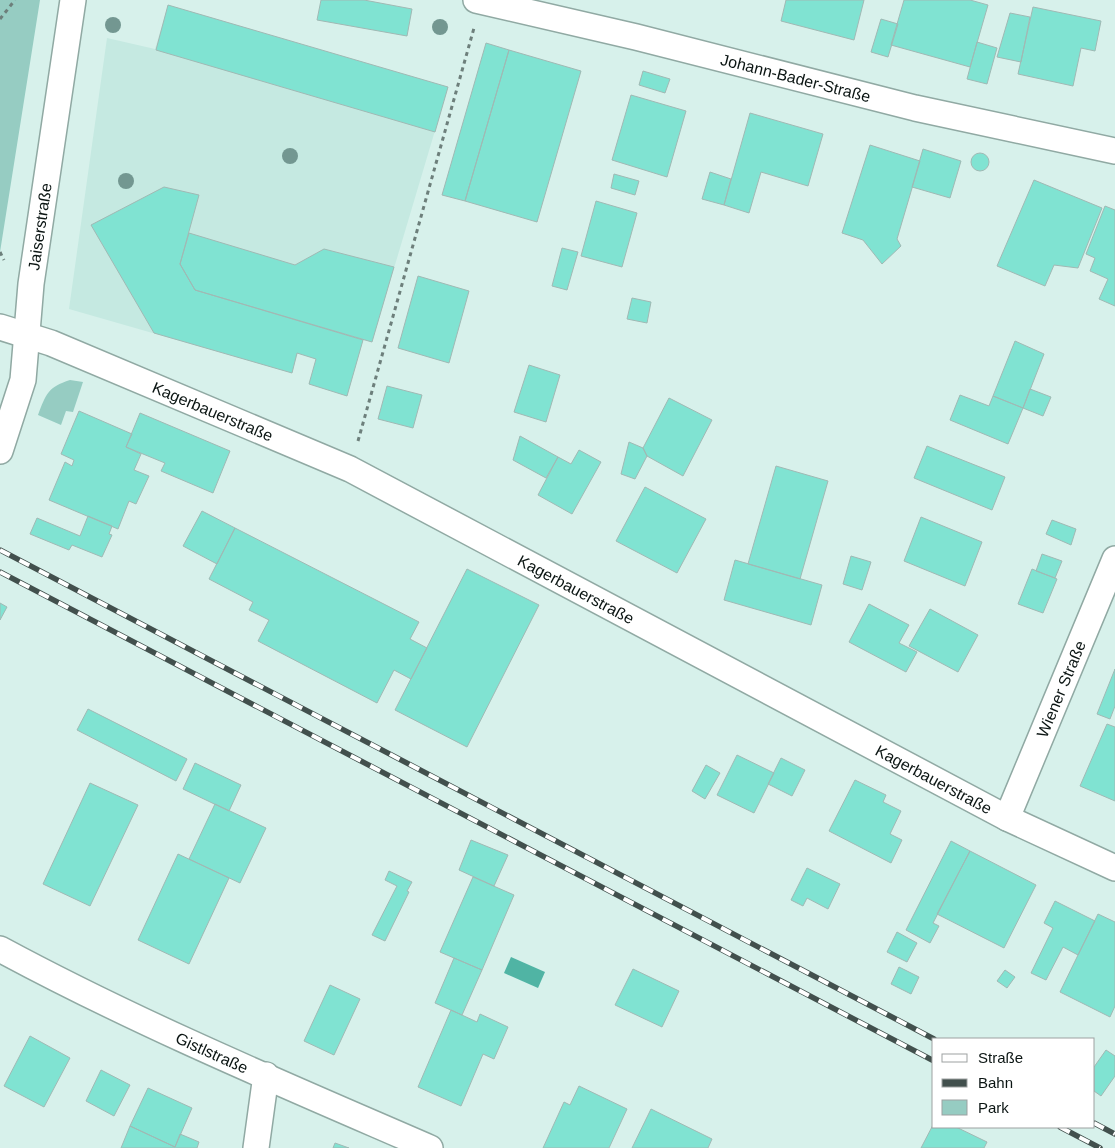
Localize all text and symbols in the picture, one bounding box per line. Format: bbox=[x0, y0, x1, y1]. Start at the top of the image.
street label: Johann-Bader-Straße bbox=[719, 50, 872, 105]
street label: Jaiserstraße bbox=[25, 182, 54, 271]
street label: Kagerbauerstraße bbox=[150, 378, 276, 444]
street label: Kagerbauerstraße bbox=[515, 551, 637, 627]
street label: Wiener Straße bbox=[1033, 638, 1089, 740]
street label: Kagerbauerstraße bbox=[873, 741, 995, 817]
street label: Gistlstraße bbox=[173, 1029, 251, 1076]
legend bbox=[932, 1038, 1095, 1128]
text: Straße bbox=[978, 1049, 1023, 1066]
text: Bahn bbox=[978, 1074, 1013, 1091]
text: Park bbox=[978, 1099, 1009, 1116]

